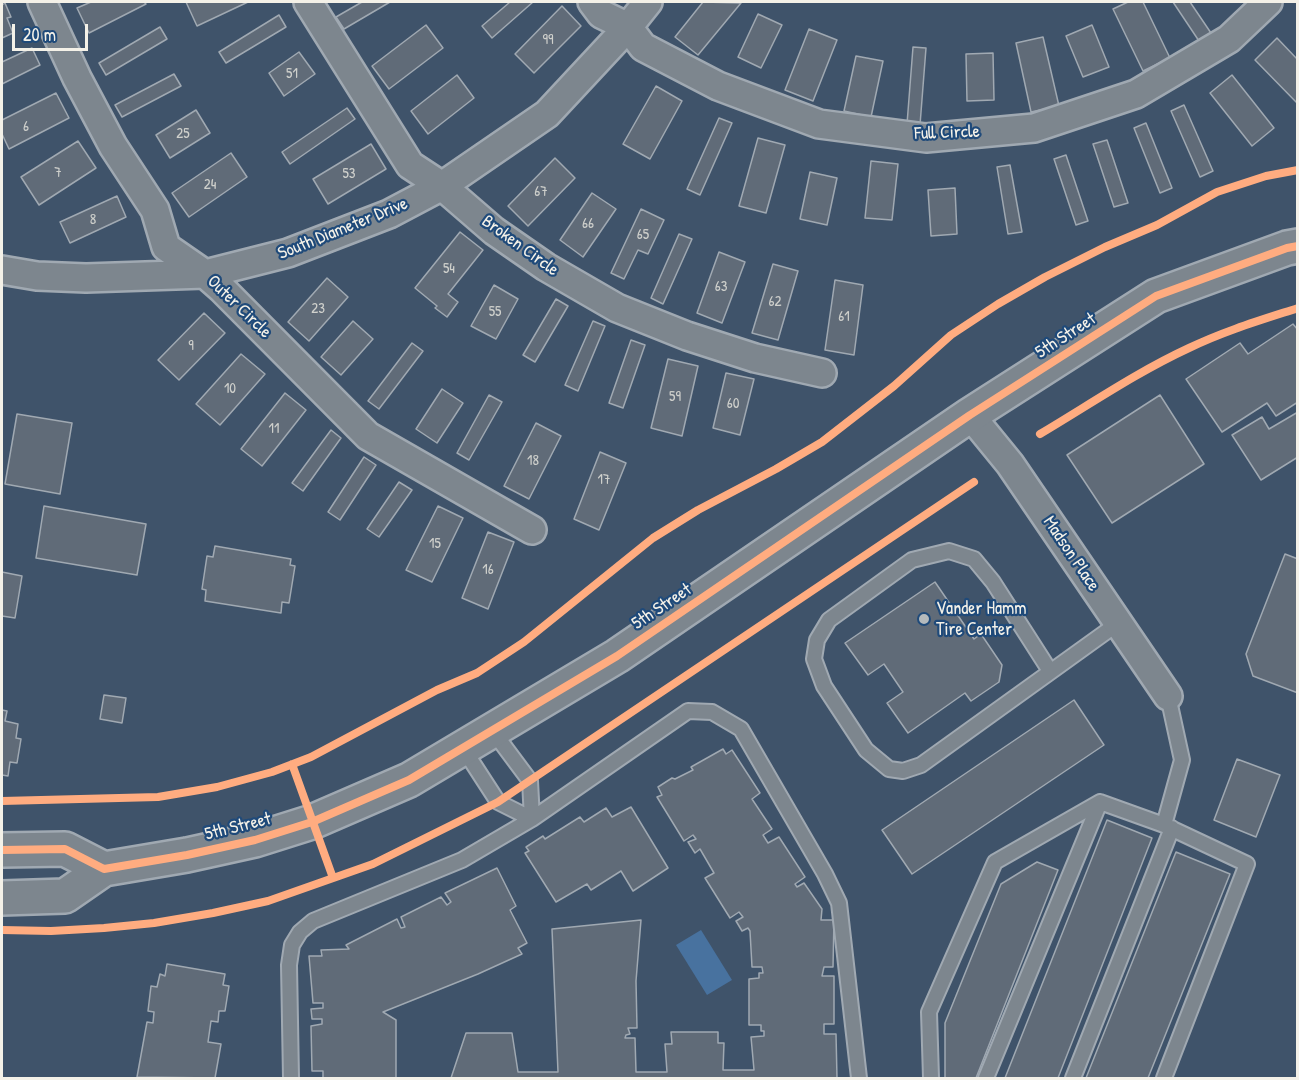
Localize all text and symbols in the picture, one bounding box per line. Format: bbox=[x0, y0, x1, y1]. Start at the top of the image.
scale bar bbox=[15, 12, 92, 50]
text: 20 m bbox=[23, 22, 56, 47]
house number: 99 bbox=[542, 31, 554, 49]
house number: 51 bbox=[286, 65, 298, 83]
house number: 6 bbox=[23, 118, 29, 136]
street label: Full Circle bbox=[914, 121, 980, 145]
house number: 25 bbox=[176, 125, 190, 143]
house number: 7 bbox=[54, 164, 62, 182]
house number: 53 bbox=[342, 165, 356, 183]
house number: 24 bbox=[204, 176, 216, 194]
house number: 67 bbox=[534, 183, 548, 201]
street label: South Diameter Drive bbox=[275, 193, 411, 265]
house number: 8 bbox=[90, 211, 96, 229]
street label: Broken Circle bbox=[477, 211, 563, 281]
house number: 66 bbox=[582, 215, 594, 233]
house number: 65 bbox=[637, 226, 649, 244]
house number: 54 bbox=[443, 260, 455, 278]
street label: Outer Circle bbox=[202, 271, 276, 343]
house number: 63 bbox=[715, 278, 727, 296]
house number: 62 bbox=[768, 293, 782, 311]
house number: 23 bbox=[311, 300, 325, 318]
house number: 55 bbox=[489, 303, 501, 321]
house number: 61 bbox=[838, 308, 850, 326]
street label: 5th Street bbox=[1032, 309, 1100, 363]
house number: 9 bbox=[188, 337, 194, 355]
house number: 10 bbox=[224, 380, 236, 398]
house number: 59 bbox=[669, 388, 681, 406]
house number: 60 bbox=[727, 395, 739, 413]
house number: 11 bbox=[269, 420, 279, 438]
house number: 18 bbox=[527, 452, 539, 470]
house number: 17 bbox=[598, 471, 610, 489]
street label: Madson Place bbox=[1038, 512, 1104, 596]
house number: 15 bbox=[429, 535, 441, 553]
house number: 16 bbox=[482, 561, 494, 579]
street label: 5th Street bbox=[628, 579, 696, 635]
place label: Vander Hamm Tire Center bbox=[936, 598, 1027, 640]
marker: Vander Hamm Tire Center bbox=[917, 612, 931, 626]
street label: 5th Street bbox=[203, 808, 273, 846]

